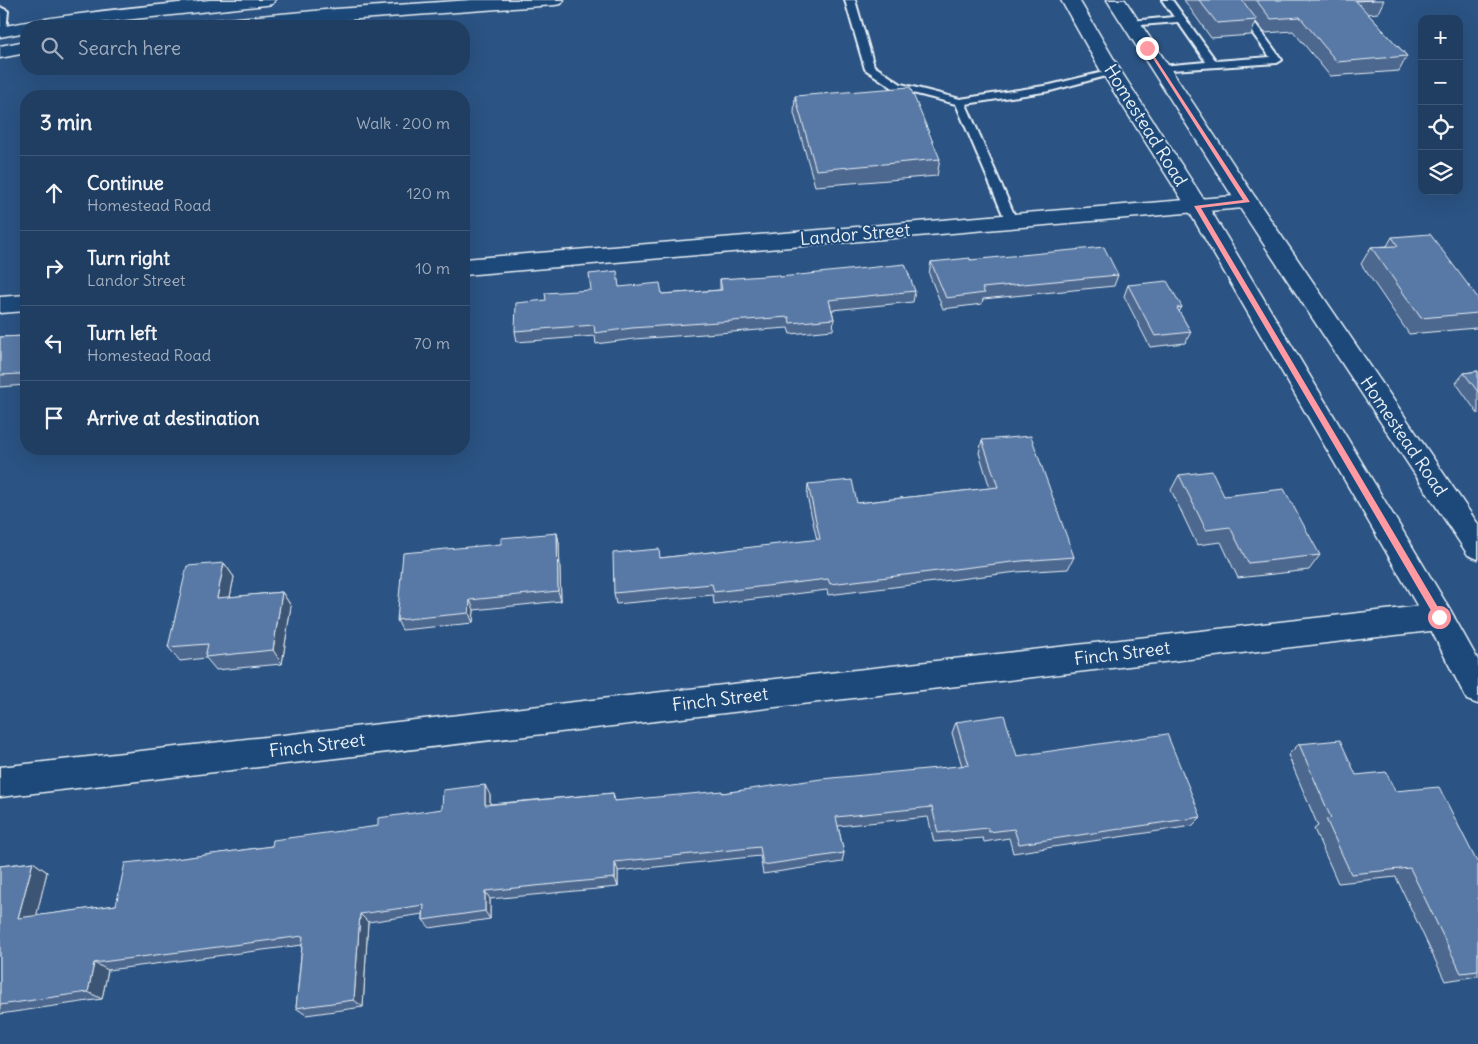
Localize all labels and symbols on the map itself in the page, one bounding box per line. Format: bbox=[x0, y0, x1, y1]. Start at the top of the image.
route end bbox=[1136, 37, 1159, 60]
street label: Homestead Road bbox=[1099, 60, 1193, 191]
street label: Landor Street bbox=[799, 218, 911, 250]
street label: Homestead Road bbox=[1355, 372, 1453, 501]
route start bbox=[1428, 606, 1451, 629]
street label: Finch Street bbox=[1073, 636, 1171, 670]
street label: Finch Street bbox=[671, 682, 769, 716]
street label: Finch Street bbox=[268, 728, 366, 762]

